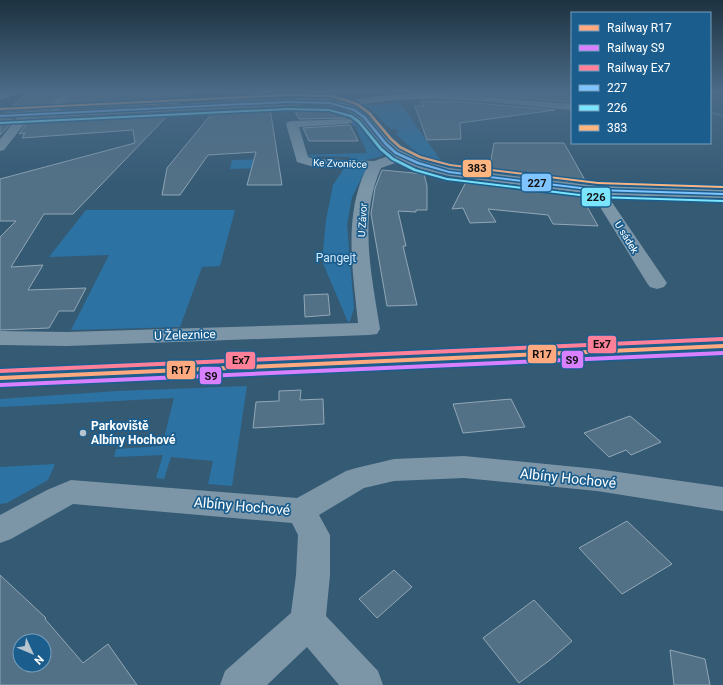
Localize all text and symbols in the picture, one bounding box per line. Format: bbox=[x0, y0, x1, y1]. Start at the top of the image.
legend bbox=[571, 12, 711, 144]
text: Railway R17 bbox=[607, 21, 672, 35]
text: Railway S9 bbox=[607, 41, 665, 55]
text: Railway Ex7 bbox=[607, 61, 671, 75]
text: 227 bbox=[607, 81, 627, 95]
text: 226 bbox=[607, 101, 627, 115]
text: 383 bbox=[607, 121, 627, 135]
street label: Ke Zvoničce bbox=[313, 157, 367, 170]
line badge: 383 bbox=[462, 159, 492, 178]
text: 383 bbox=[468, 162, 486, 175]
line badge: 227 bbox=[521, 173, 552, 192]
text: 227 bbox=[528, 177, 546, 190]
line badge: 226 bbox=[581, 187, 611, 207]
text: 226 bbox=[587, 191, 605, 204]
street label: U Závor bbox=[356, 202, 369, 237]
street label: U sádek bbox=[612, 219, 641, 256]
park label: Pangejt bbox=[316, 251, 356, 265]
street label: U Železnice bbox=[154, 326, 216, 343]
line badge: Ex7 bbox=[587, 335, 617, 354]
text: Ex7 bbox=[593, 338, 611, 351]
line badge: R17 bbox=[527, 344, 557, 364]
text: R17 bbox=[532, 348, 552, 361]
line badge: S9 bbox=[561, 350, 584, 369]
line badge: Ex7 bbox=[225, 351, 256, 370]
text: Ex7 bbox=[232, 354, 250, 367]
text: S9 bbox=[565, 354, 579, 367]
line badge: R17 bbox=[166, 360, 196, 380]
text: R17 bbox=[171, 364, 191, 377]
line badge: S9 bbox=[199, 366, 222, 385]
text: S9 bbox=[204, 370, 218, 383]
place label: Parkoviště Albíny Hochové bbox=[91, 419, 176, 447]
marker: Parkoviště Albíny Hochové bbox=[78, 428, 88, 438]
street label: Albíny Hochové bbox=[519, 465, 617, 491]
street label: Albíny Hochové bbox=[193, 494, 291, 518]
north arrow bbox=[12, 633, 52, 673]
text: N bbox=[31, 652, 46, 667]

